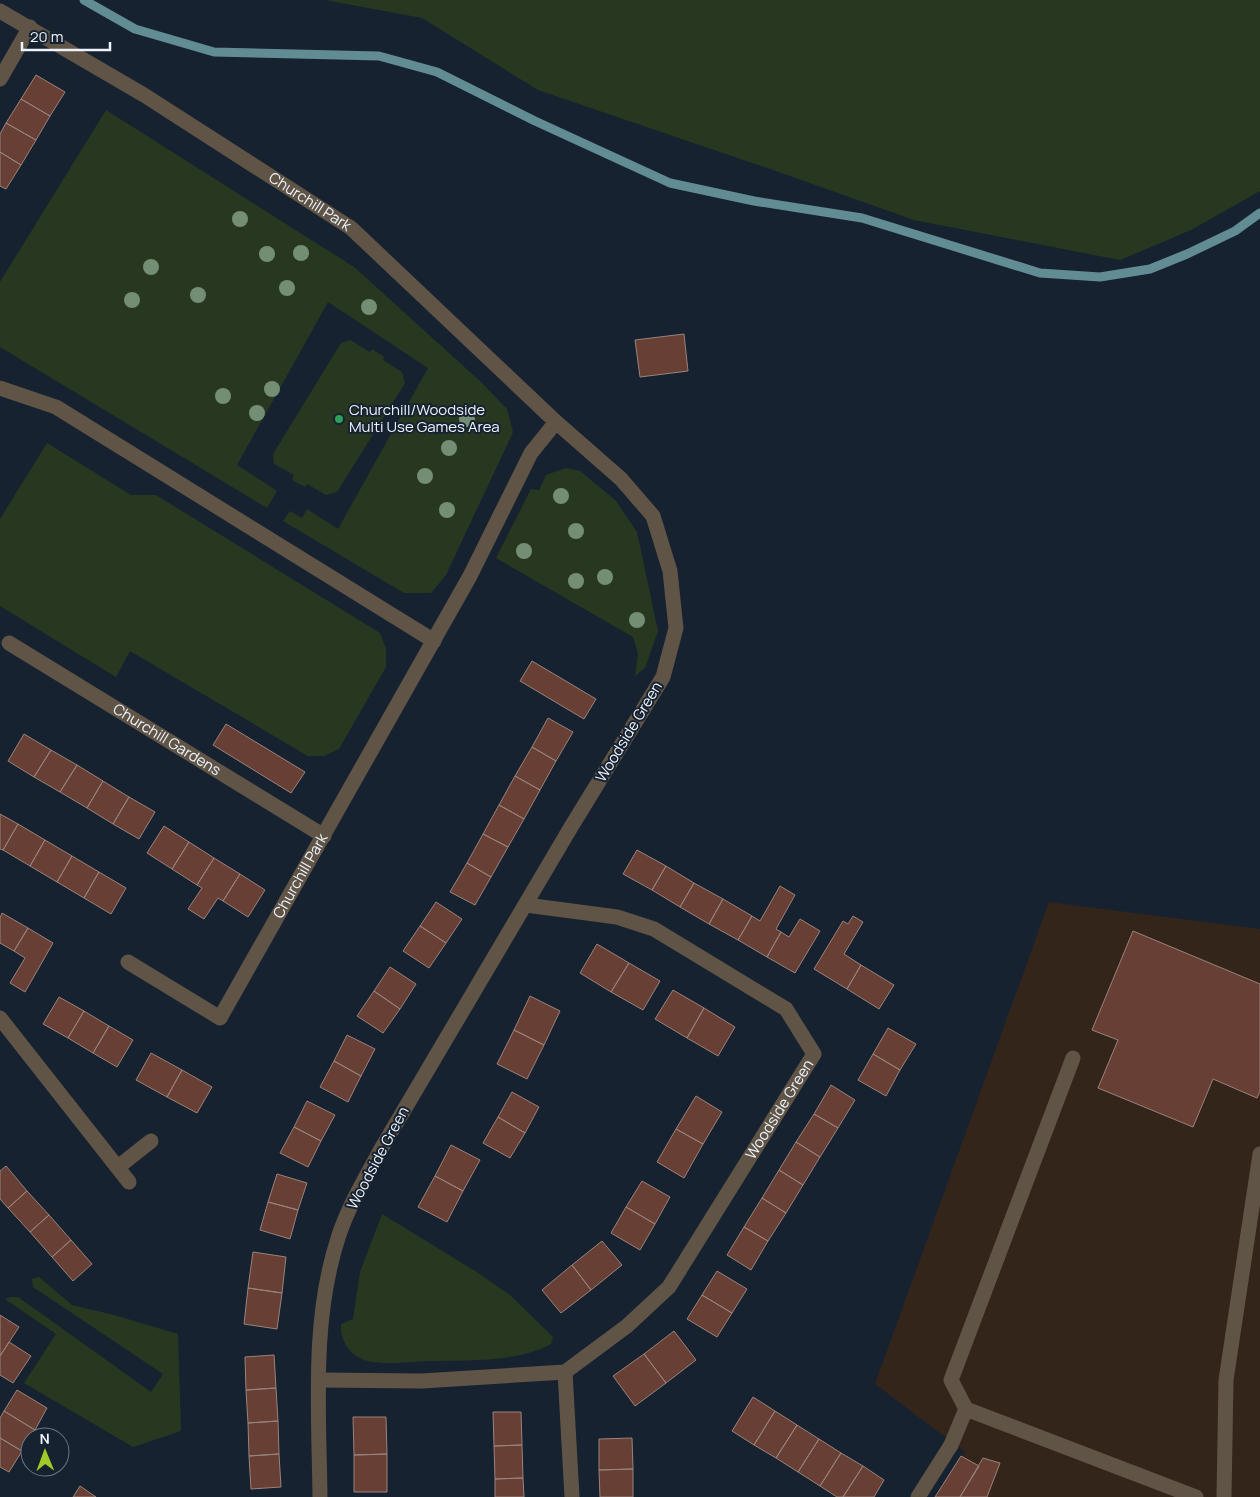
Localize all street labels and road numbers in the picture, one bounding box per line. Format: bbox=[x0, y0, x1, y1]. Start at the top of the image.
street label: Churchill Park bbox=[265, 167, 356, 236]
street label: Woodside Green bbox=[590, 677, 667, 786]
street label: Churchill Gardens bbox=[109, 698, 225, 780]
street label: Churchill Park bbox=[268, 829, 333, 922]
street label: Woodside Green bbox=[740, 1055, 818, 1163]
street label: Woodside Green bbox=[342, 1102, 414, 1213]

